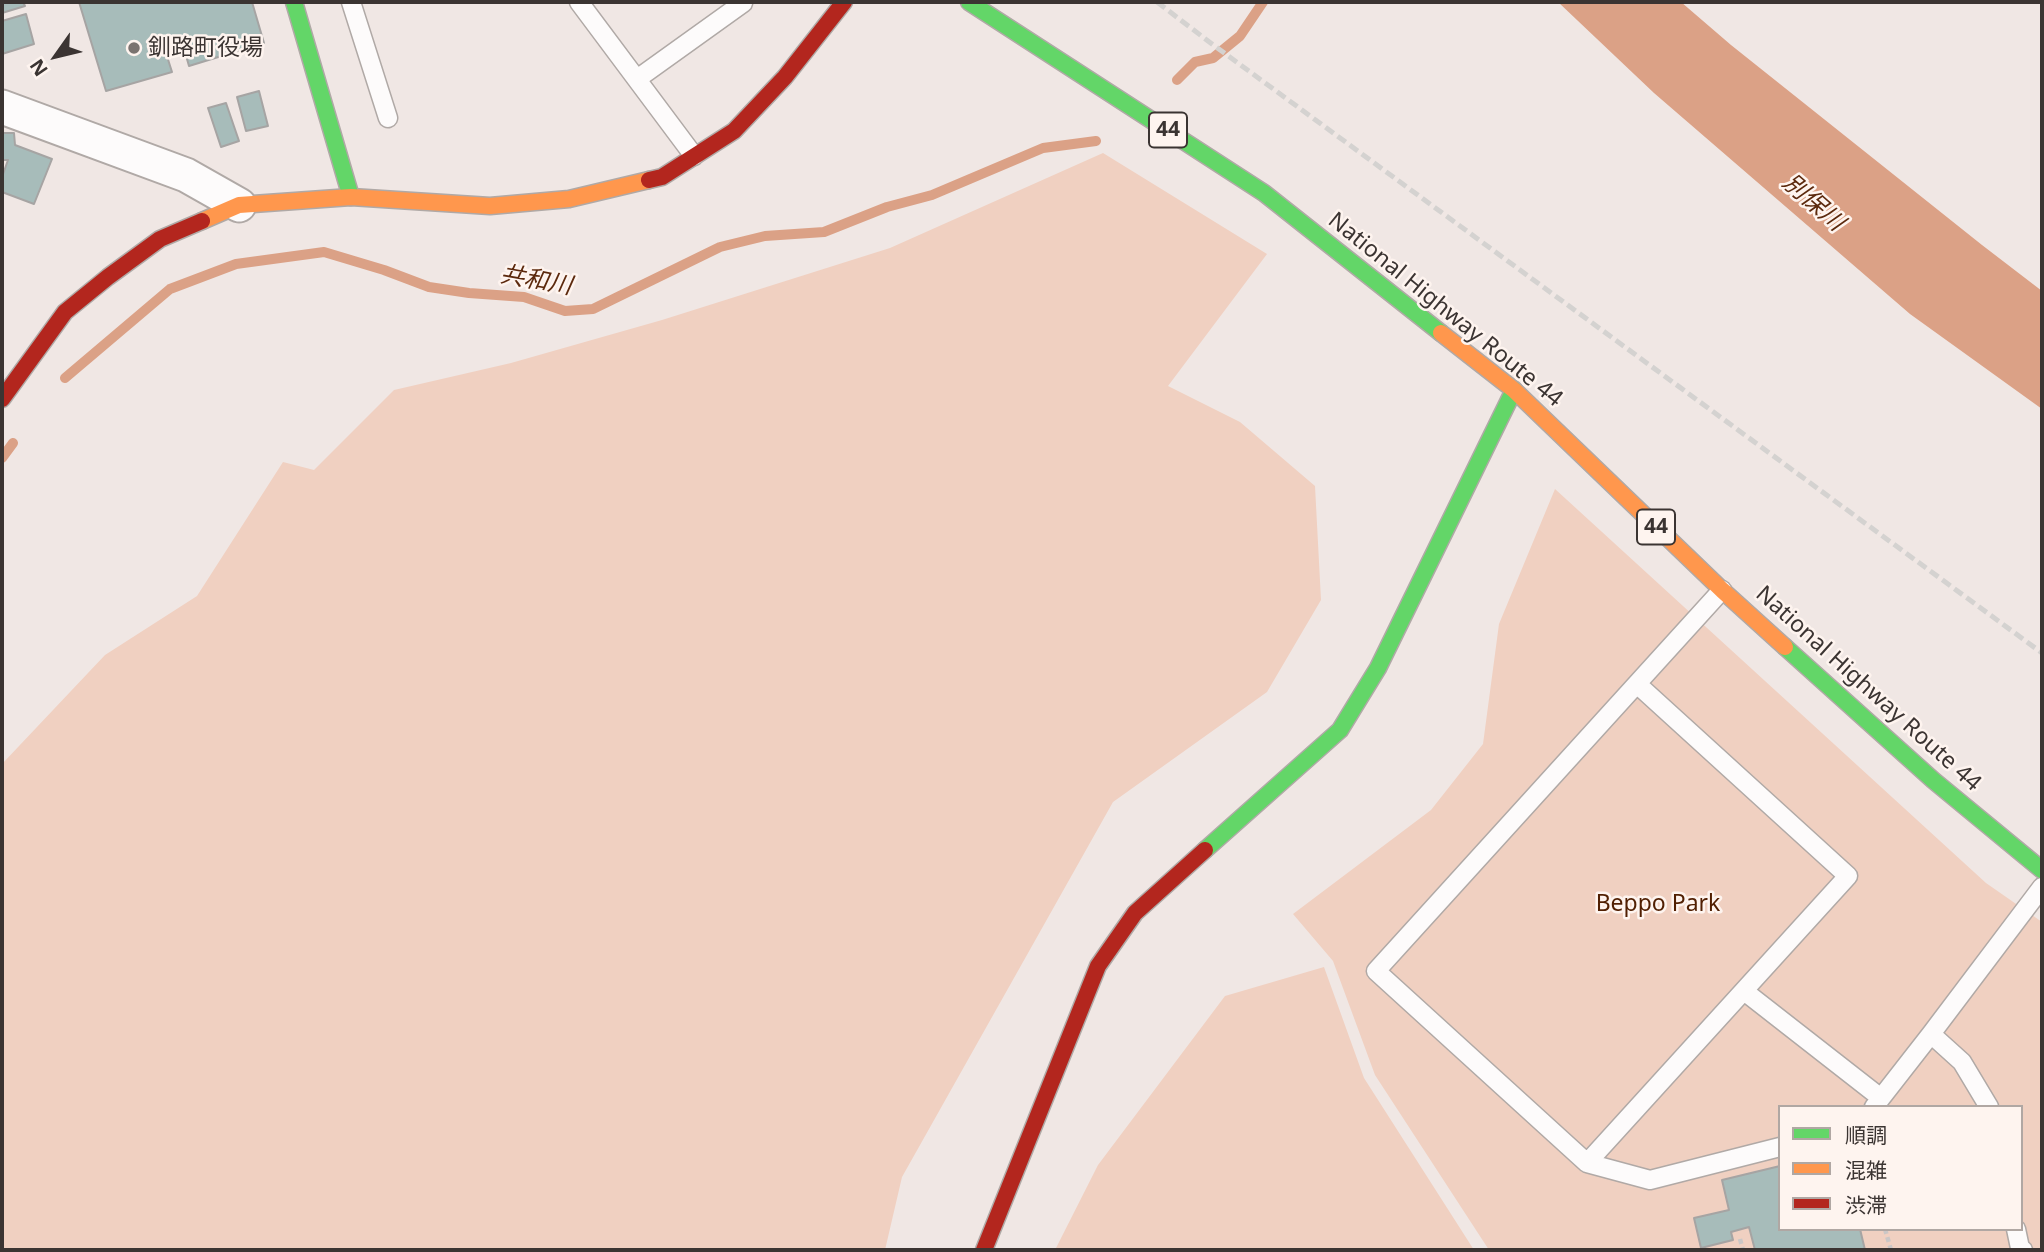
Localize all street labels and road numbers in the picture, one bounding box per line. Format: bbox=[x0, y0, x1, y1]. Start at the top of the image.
road number: 44 bbox=[1149, 113, 1187, 148]
street label: National Highway Route 44 bbox=[1322, 207, 1568, 413]
road number: 44 bbox=[1637, 510, 1675, 544]
street label: National Highway Route 44 bbox=[1750, 581, 1986, 797]

